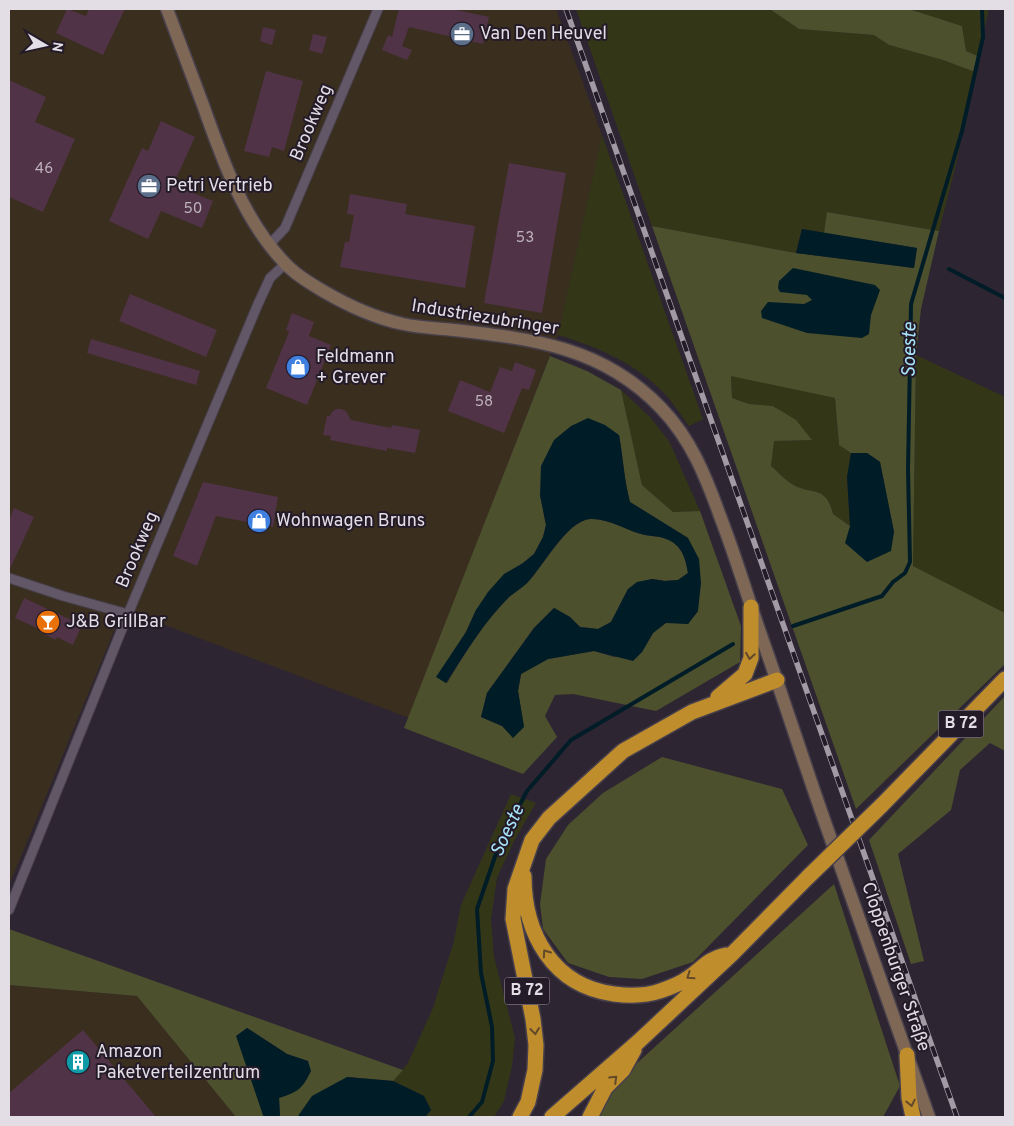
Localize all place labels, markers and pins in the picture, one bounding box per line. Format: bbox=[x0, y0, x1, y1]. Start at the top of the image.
office icon: Van Den Heuvel bbox=[449, 21, 475, 47]
place label: Van Den Heuvel bbox=[480, 23, 607, 46]
office icon: Petri Vertrieb bbox=[136, 173, 162, 199]
place label: Petri Vertrieb bbox=[166, 175, 273, 198]
place label: Feldmann + Grever bbox=[316, 346, 395, 390]
shop icon: Feldmann + Grever bbox=[285, 354, 311, 380]
shop icon: Wohnwagen Bruns bbox=[246, 508, 272, 534]
place label: Wohnwagen Bruns bbox=[276, 510, 425, 533]
bar icon: J&B GrillBar bbox=[35, 609, 61, 635]
place label: J&B GrillBar bbox=[66, 611, 166, 634]
place label: Amazon Paketverteilzentrum bbox=[96, 1041, 260, 1085]
building icon: Amazon Paketverteilzentrum bbox=[65, 1049, 91, 1075]

